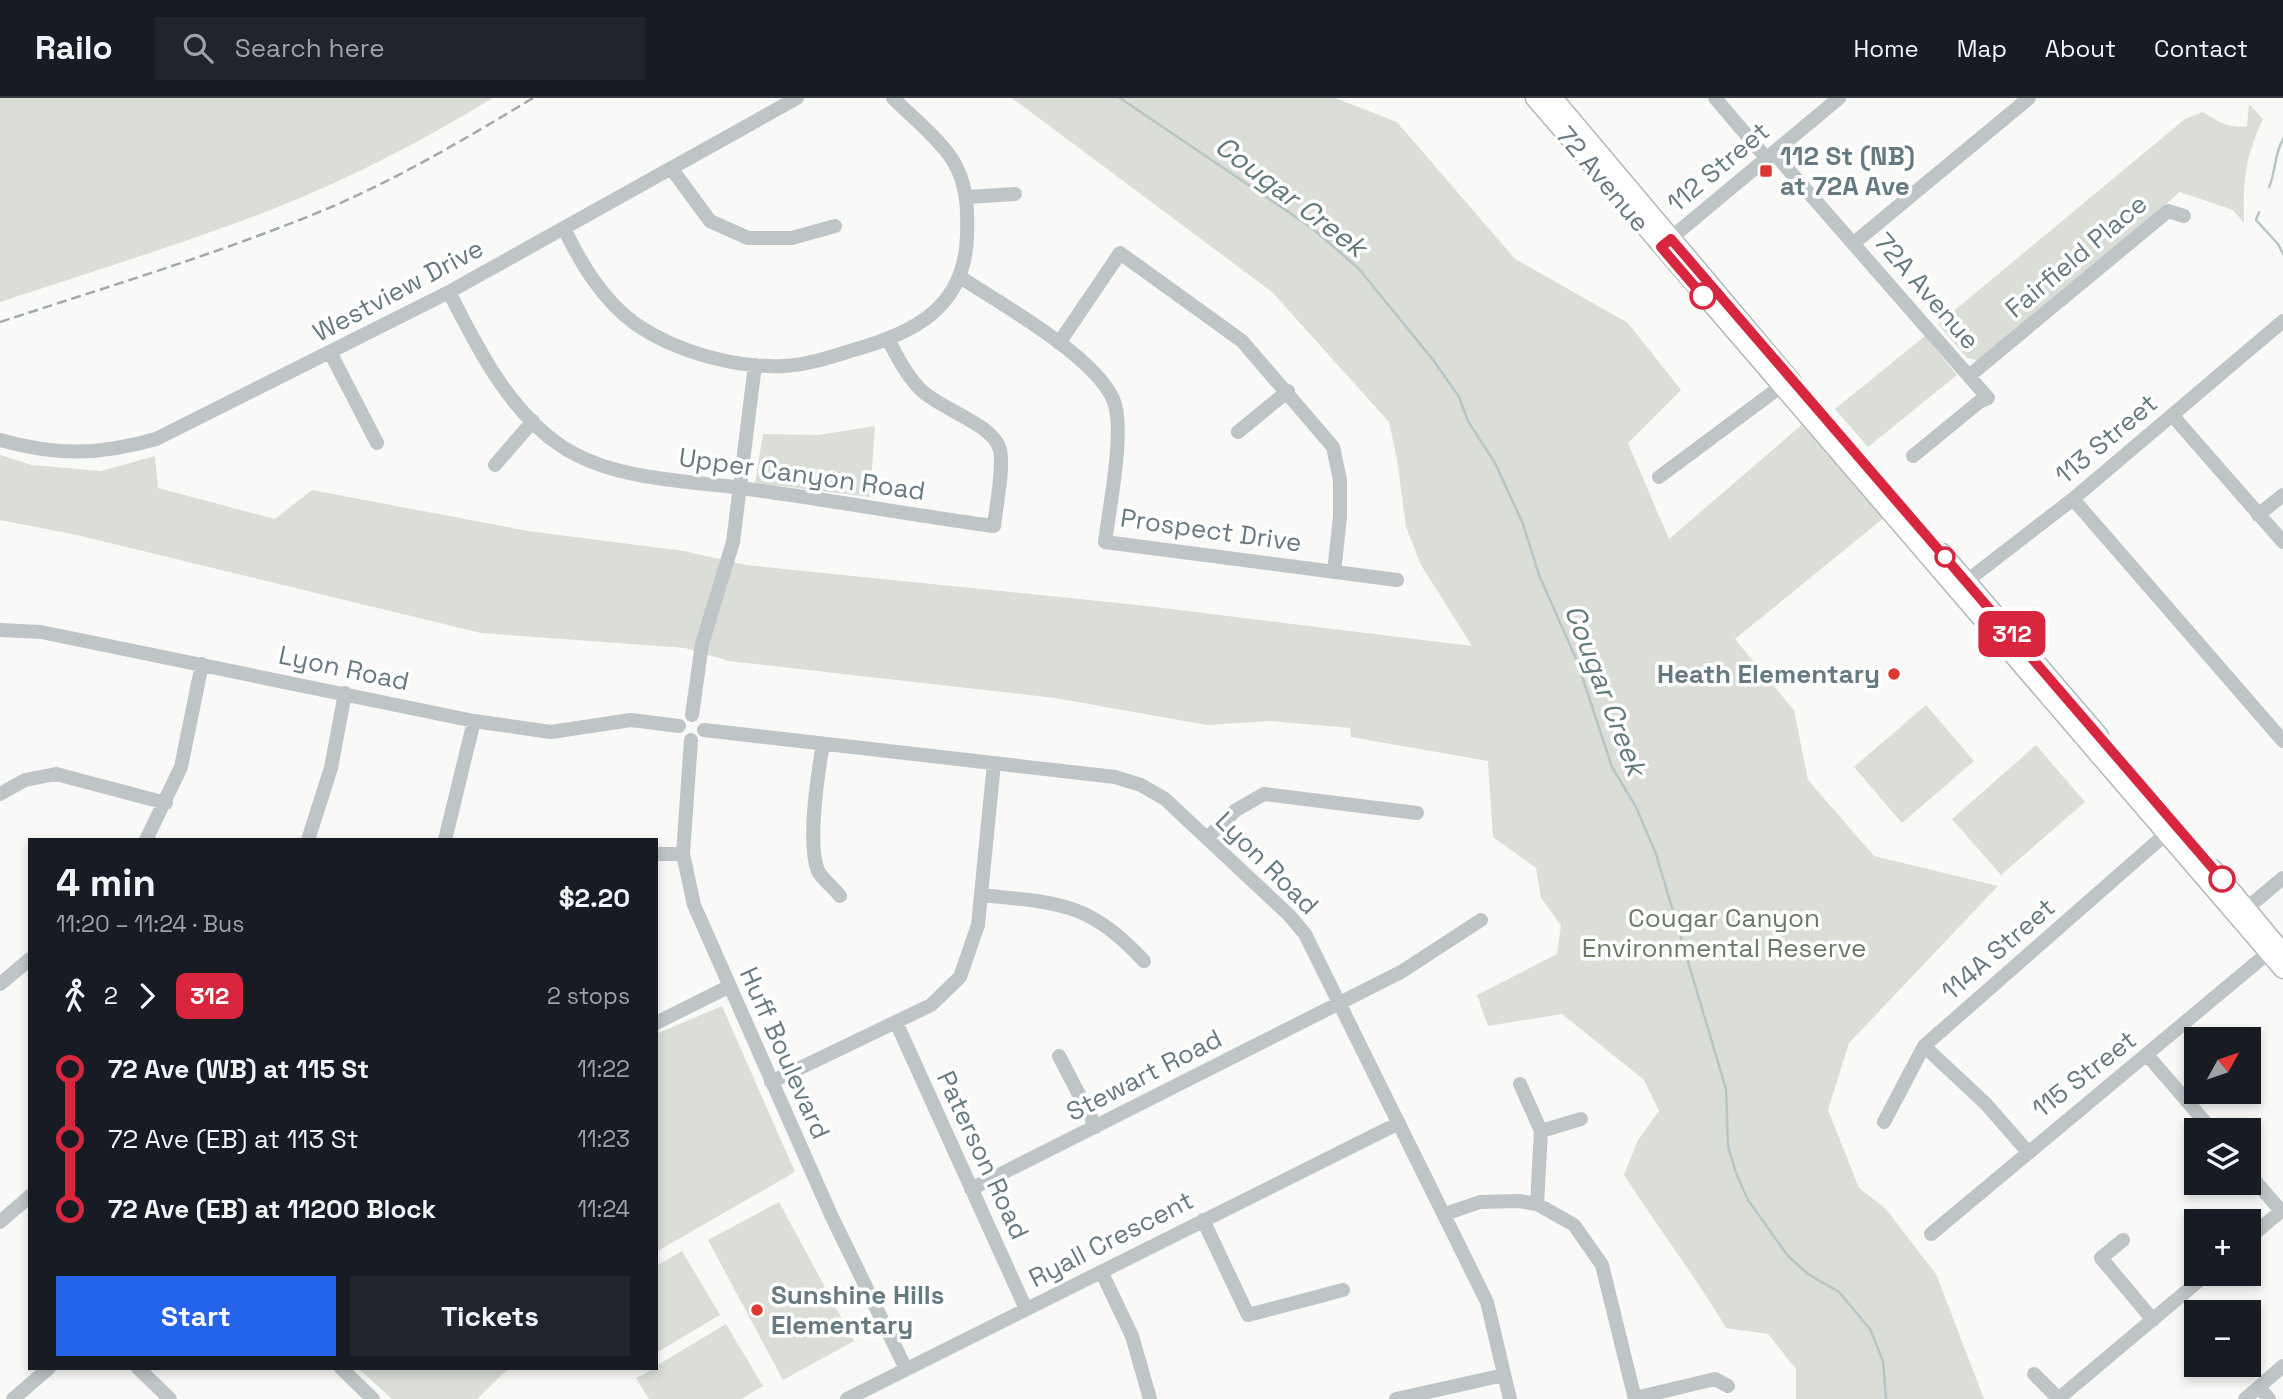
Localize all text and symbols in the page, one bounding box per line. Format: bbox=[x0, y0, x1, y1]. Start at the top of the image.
search box bbox=[155, 17, 645, 80]
text: Railo bbox=[35, 27, 113, 69]
icon: search bbox=[179, 29, 217, 67]
text: Search here bbox=[235, 31, 385, 65]
text: Home bbox=[1853, 33, 1919, 64]
text: Map bbox=[1957, 33, 2007, 64]
text: About bbox=[2045, 33, 2116, 64]
text: Contact bbox=[2154, 33, 2248, 64]
street label: 112 Street bbox=[1660, 114, 1776, 220]
street label: 72 Avenue bbox=[1549, 119, 1657, 239]
water label: Cougar Creek bbox=[1208, 127, 1376, 266]
place label: 112 St (NB) at 72A Ave bbox=[1780, 139, 1915, 203]
marker: 112 St (NB) at 72A Ave bbox=[1758, 163, 1774, 179]
street label: Fairfield Place bbox=[1998, 187, 2154, 325]
street label: 72A Avenue bbox=[1867, 225, 1987, 357]
street label: Westview Drive bbox=[307, 231, 489, 349]
unlabelled marker bbox=[1690, 283, 1716, 309]
street label: 113 Street bbox=[2048, 386, 2164, 492]
street label: Upper Canyon Road bbox=[677, 440, 927, 508]
street label: Prospect Drive bbox=[1118, 500, 1304, 560]
unlabelled marker bbox=[1935, 547, 1955, 567]
water label: Cougar Creek bbox=[1557, 599, 1656, 783]
line badge: 312 bbox=[1972, 611, 2052, 657]
text: 312 bbox=[1992, 618, 2032, 649]
street label: Lyon Road bbox=[276, 638, 412, 698]
place label: Heath Elementary bbox=[1657, 657, 1880, 691]
marker: Heath Elementary bbox=[1886, 666, 1902, 682]
street label: Lyon Road bbox=[1208, 804, 1326, 922]
text: 4 min bbox=[56, 859, 156, 907]
unlabelled marker bbox=[2209, 866, 2235, 892]
text: $2.20 bbox=[559, 881, 630, 915]
street label: 114A Street bbox=[1934, 890, 2062, 1008]
park label: Cougar Canyon Environmental Reserve bbox=[1582, 901, 1866, 965]
text: 11:20 – 11:24 · Bus bbox=[56, 909, 244, 939]
street label: Huff Boulevard bbox=[732, 962, 838, 1144]
icon: walk bbox=[56, 977, 94, 1015]
icon: forward bbox=[128, 977, 166, 1015]
text: 312 bbox=[190, 980, 229, 1011]
text: 2 bbox=[104, 981, 118, 1011]
text: 2 stops bbox=[547, 981, 630, 1011]
street label: Stewart Road bbox=[1060, 1021, 1228, 1129]
street label: 115 Street bbox=[2025, 1023, 2143, 1125]
north arrow bbox=[2184, 1027, 2261, 1104]
map controls bbox=[2184, 1027, 2261, 1377]
text: 72 Ave (WB) at 115 St bbox=[108, 1052, 369, 1086]
text: 11:22 bbox=[577, 1054, 630, 1084]
street label: Paterson Road bbox=[929, 1065, 1037, 1245]
button: layers bbox=[2184, 1118, 2261, 1195]
text: 72 Ave (EB) at 113 St bbox=[108, 1122, 359, 1156]
text: 11:23 bbox=[577, 1124, 630, 1154]
street label: Ryall Crescent bbox=[1023, 1183, 1199, 1295]
text: 72 Ave (EB) at 11200 Block bbox=[108, 1192, 436, 1226]
text: 11:24 bbox=[577, 1194, 630, 1224]
button: + bbox=[2184, 1209, 2261, 1286]
button: Start bbox=[56, 1276, 336, 1356]
button: Tickets bbox=[350, 1276, 630, 1356]
place label: Sunshine Hills Elementary bbox=[771, 1278, 944, 1342]
button: − bbox=[2184, 1300, 2261, 1377]
marker: Sunshine Hills Elementary bbox=[749, 1302, 765, 1318]

